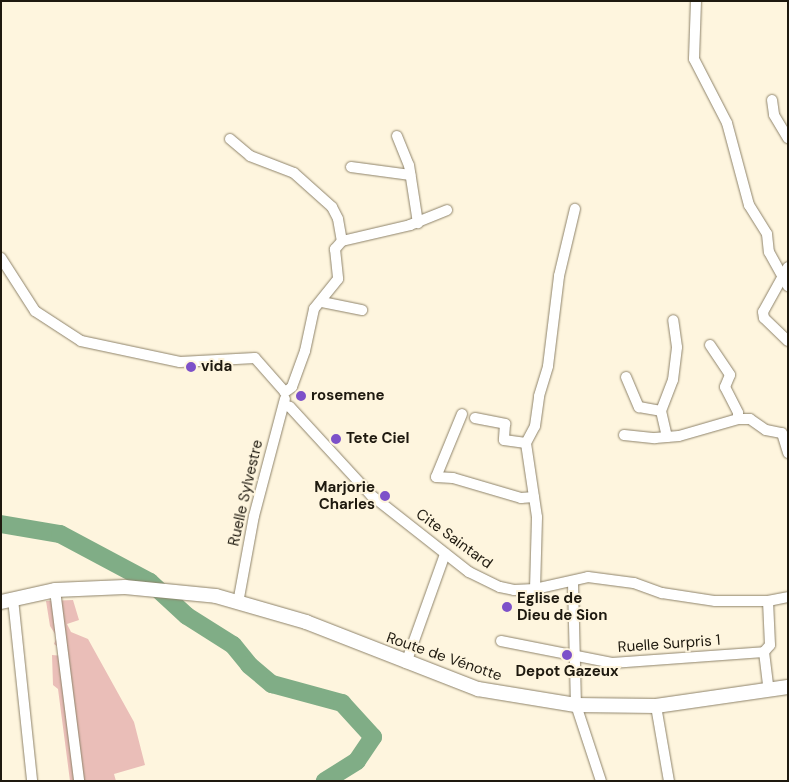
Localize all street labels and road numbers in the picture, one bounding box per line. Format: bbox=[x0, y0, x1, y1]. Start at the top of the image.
street label: Ruelle Sylvestre bbox=[225, 438, 267, 548]
street label: Cite Saintard bbox=[412, 505, 496, 573]
street label: Route de Vénotte bbox=[384, 629, 504, 685]
street label: Ruelle Surpris 1 bbox=[617, 631, 721, 657]

